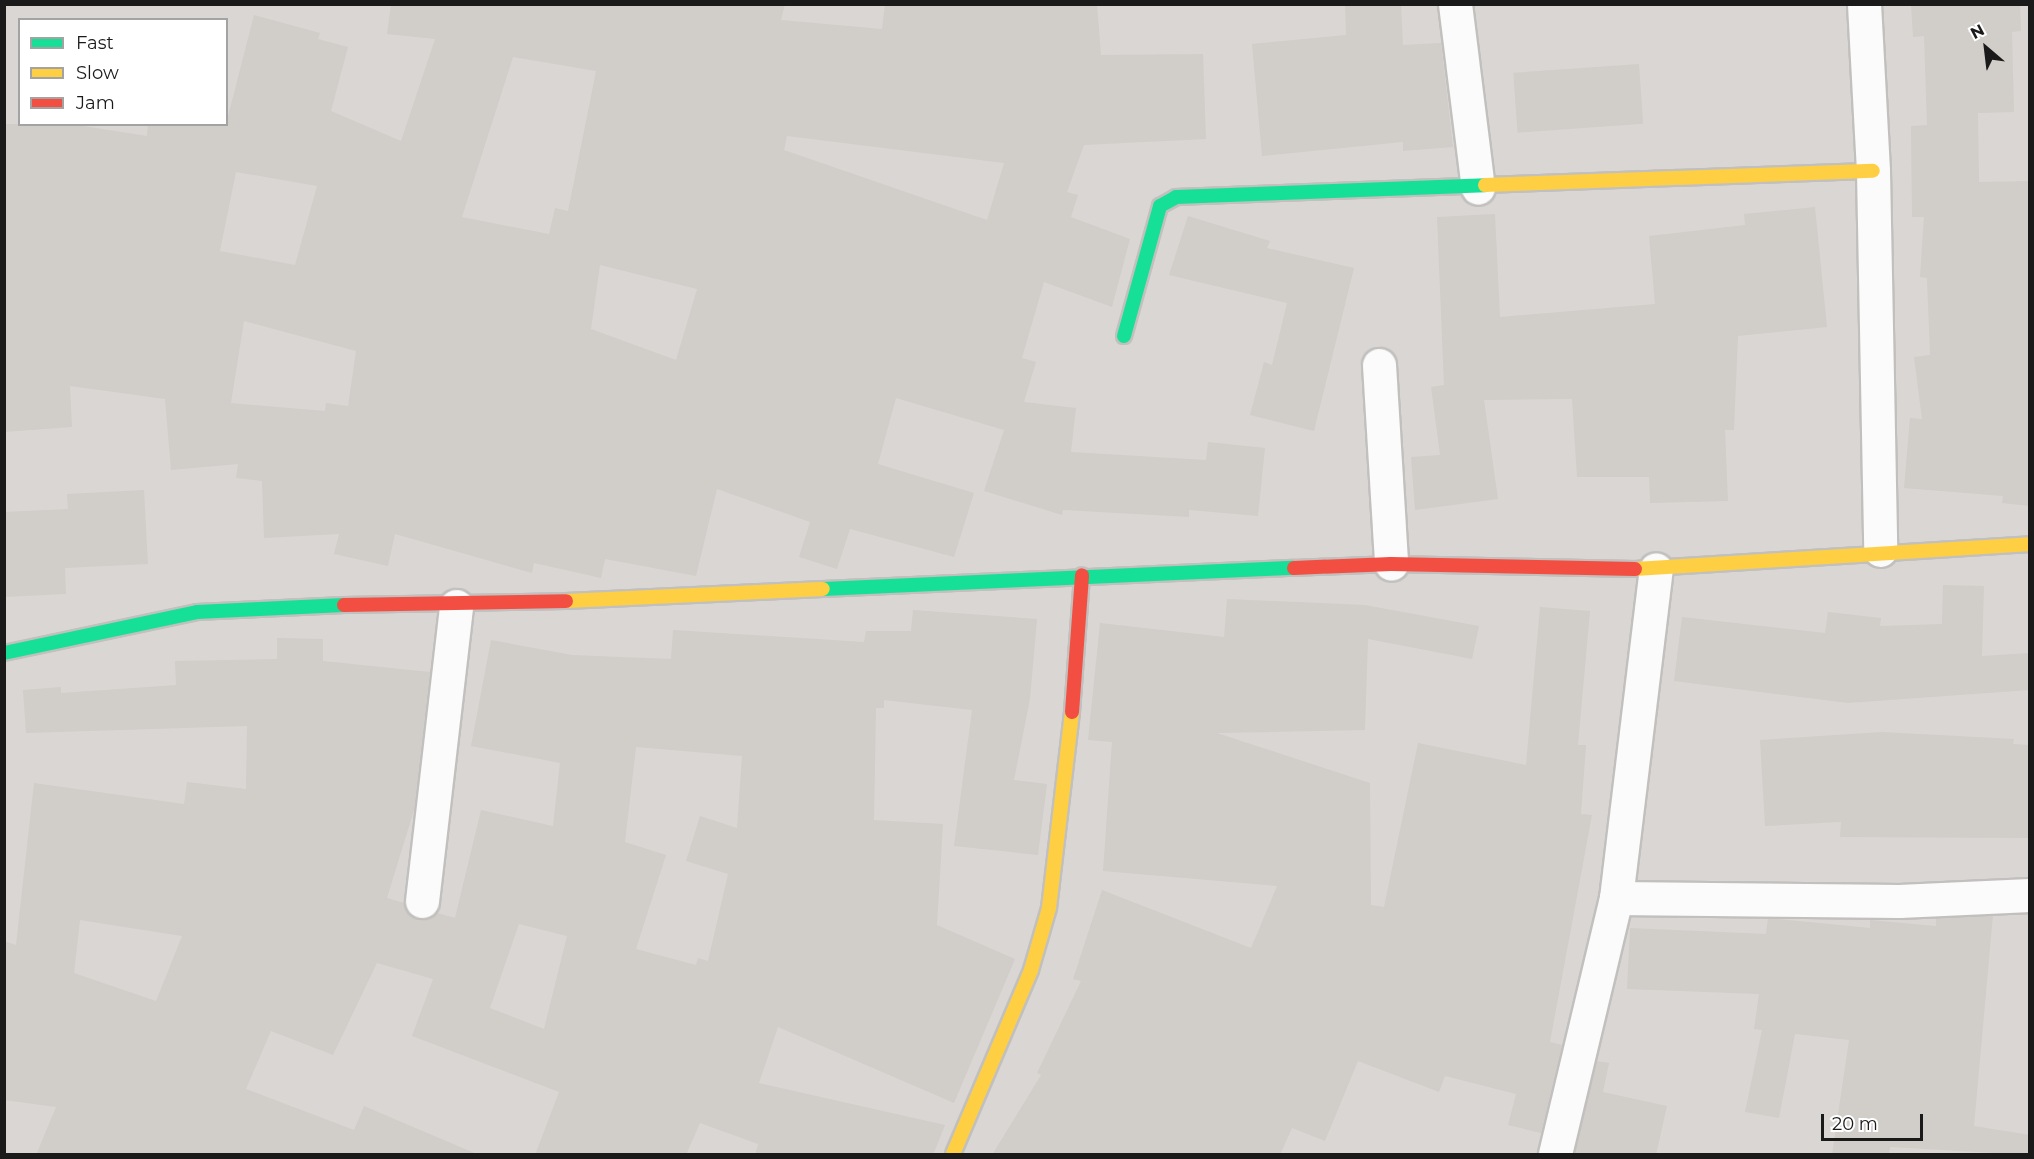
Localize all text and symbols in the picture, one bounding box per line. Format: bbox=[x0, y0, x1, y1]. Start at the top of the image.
legend bbox=[18, 18, 228, 126]
north arrow bbox=[1956, 18, 2016, 78]
text: N bbox=[1967, 20, 1987, 43]
text: Fast bbox=[76, 32, 114, 54]
text: Slow bbox=[76, 62, 119, 84]
text: Jam bbox=[76, 92, 115, 114]
scale bar bbox=[1824, 1102, 1926, 1140]
text: 20 m bbox=[1832, 1113, 1878, 1135]

